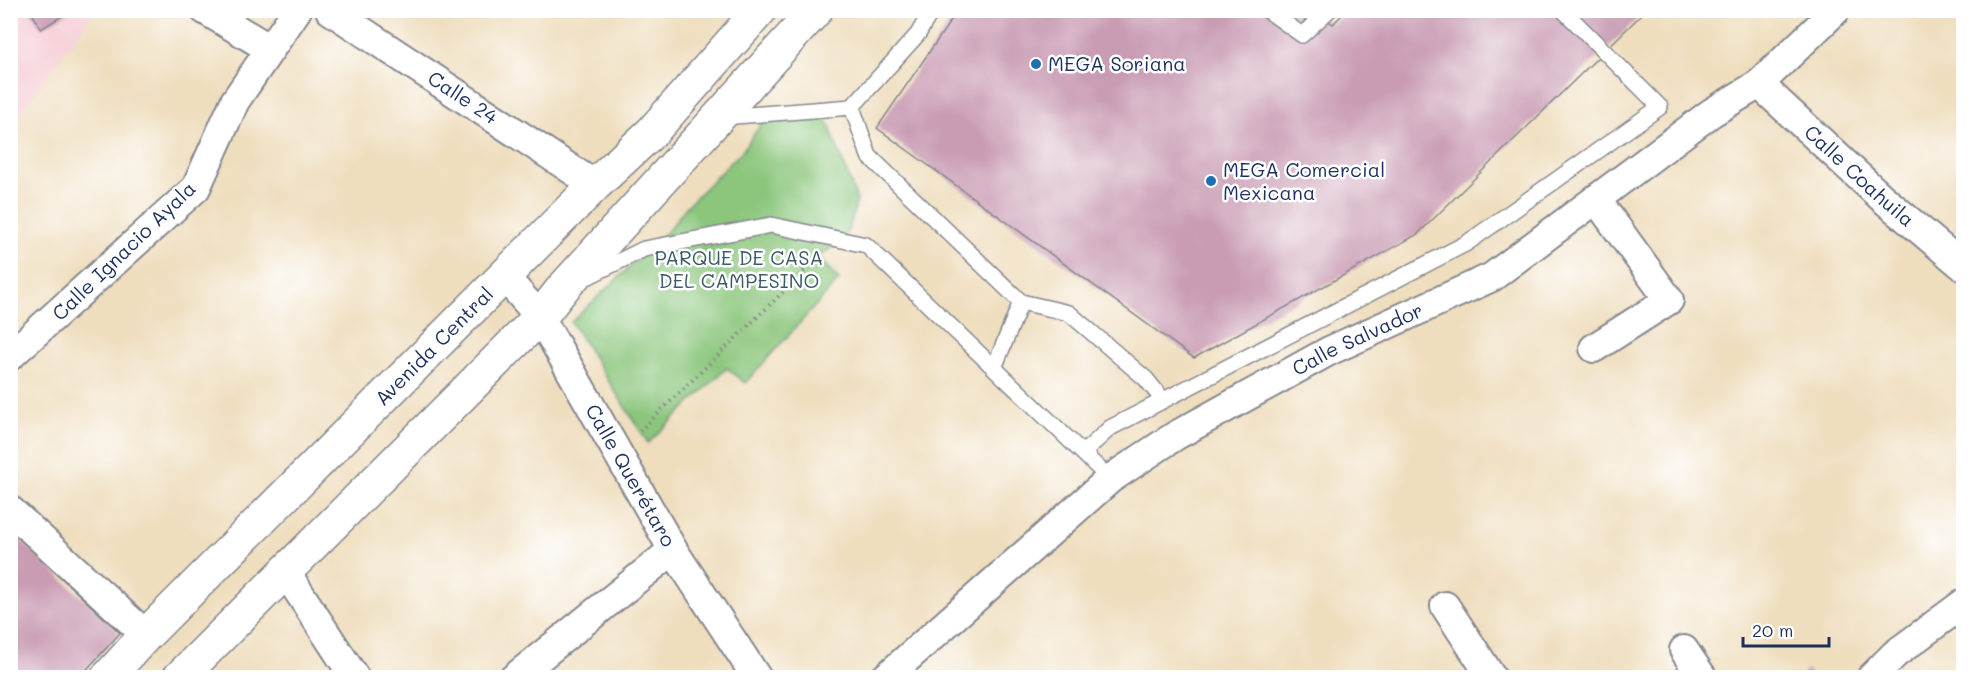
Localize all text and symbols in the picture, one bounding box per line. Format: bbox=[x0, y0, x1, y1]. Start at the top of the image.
place label: MEGA Soriana bbox=[1048, 50, 1186, 76]
marker: MEGA Soriana bbox=[1029, 57, 1043, 71]
street label: Calle 24 bbox=[423, 64, 503, 129]
street label: Calle Coahuila bbox=[1799, 119, 1920, 232]
place label: MEGA Comercial Mexicana bbox=[1223, 156, 1385, 205]
marker: MEGA Comercial Mexicana bbox=[1204, 174, 1218, 188]
street label: Calle Ignacio Ayala bbox=[46, 175, 201, 326]
park label: PARQUE DE CASA DEL CAMPESINO bbox=[655, 244, 823, 293]
street label: Avenida Central bbox=[369, 280, 498, 411]
street label: Calle Salvador bbox=[1287, 296, 1427, 381]
street label: Calle Querétaro bbox=[580, 399, 682, 551]
scale bar bbox=[1743, 610, 1828, 648]
text: 20 m bbox=[1752, 618, 1793, 642]

